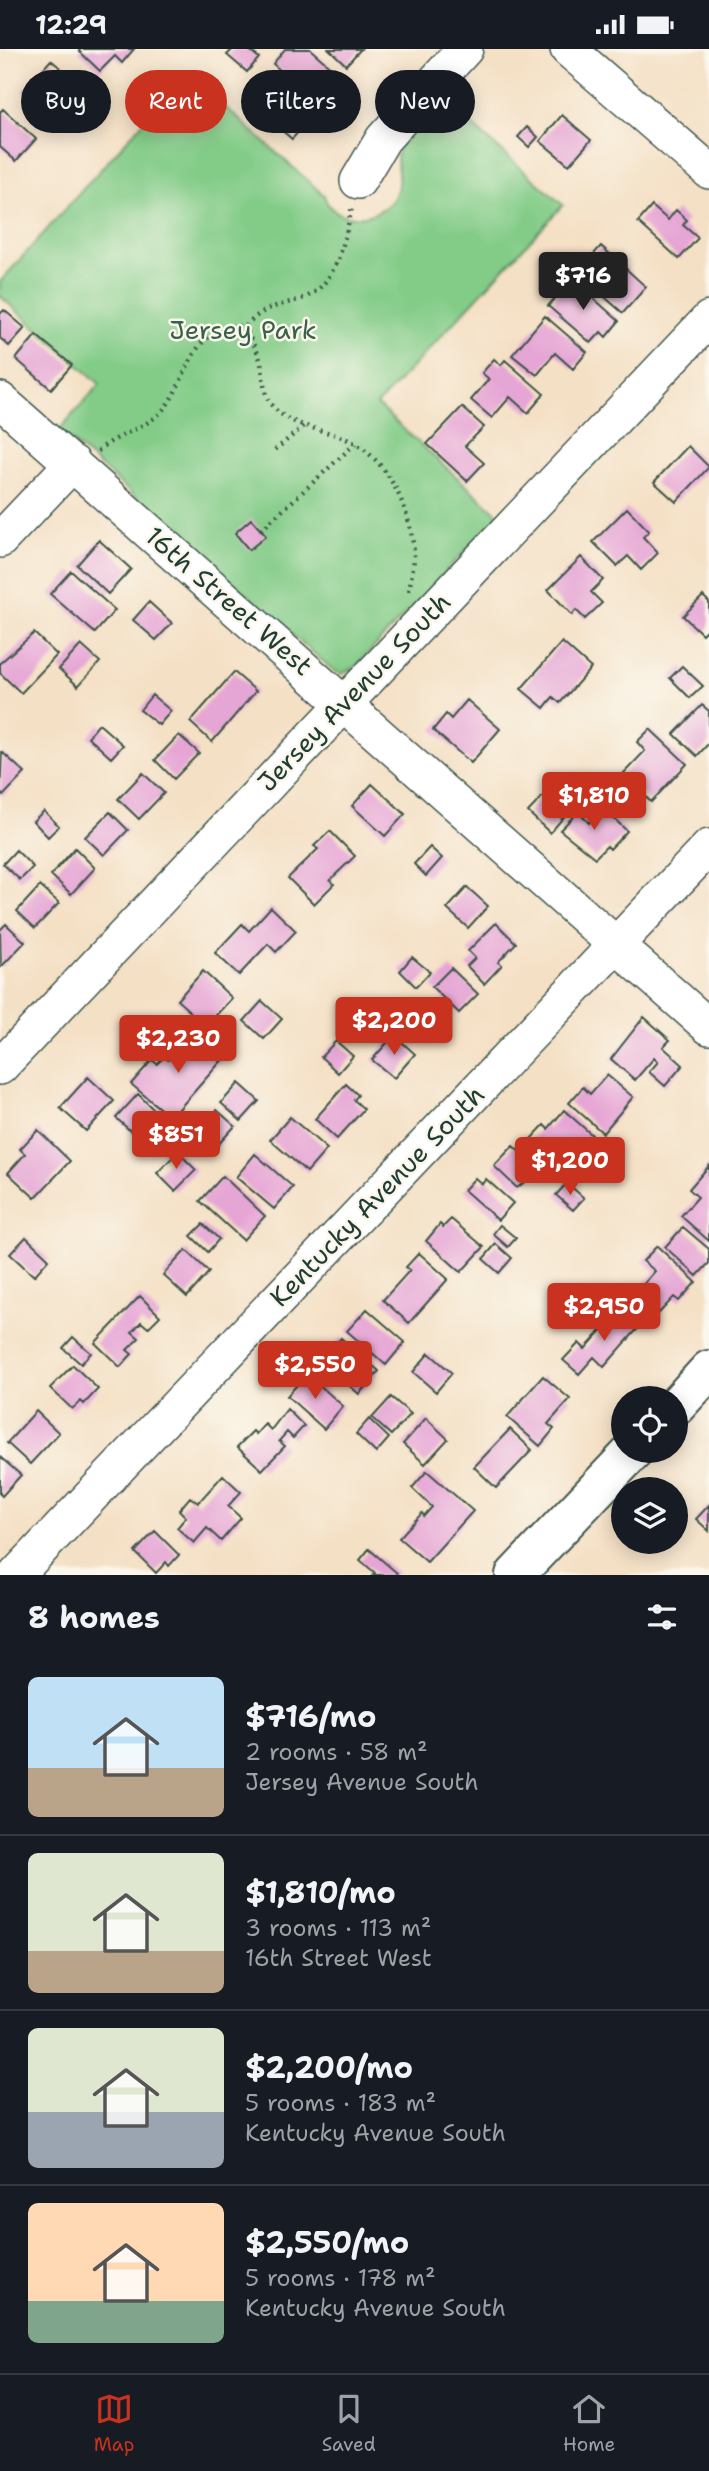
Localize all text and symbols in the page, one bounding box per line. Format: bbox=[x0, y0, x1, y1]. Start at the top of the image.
text: 12:29 bbox=[35, 7, 107, 42]
chip: Buy bbox=[21, 70, 111, 133]
chip: Rent bbox=[125, 70, 227, 133]
chip: Filters bbox=[241, 70, 361, 133]
chip: New bbox=[375, 70, 475, 133]
pin: $716 bbox=[542, 253, 624, 312]
text: $716 bbox=[555, 260, 611, 290]
park label: Jersey Park bbox=[169, 312, 317, 347]
street label: 16th Street West bbox=[138, 518, 320, 683]
street label: Jersey Avenue South bbox=[249, 585, 458, 799]
pin: $1,810 bbox=[537, 773, 651, 832]
text: $1,810 bbox=[558, 780, 630, 810]
pin: $2,200 bbox=[337, 997, 451, 1057]
text: $2,200 bbox=[351, 1005, 437, 1035]
pin: $2,230 bbox=[121, 1016, 235, 1075]
text: $2,230 bbox=[135, 1023, 221, 1053]
street label: Kentucky Avenue South bbox=[262, 1077, 492, 1314]
pin: $851 bbox=[135, 1111, 217, 1171]
text: $851 bbox=[148, 1119, 204, 1149]
pin: $1,200 bbox=[513, 1137, 627, 1197]
text: $1,200 bbox=[531, 1145, 609, 1175]
pin: $2,950 bbox=[547, 1283, 661, 1343]
text: $2,950 bbox=[563, 1291, 645, 1321]
pin: $2,550 bbox=[258, 1341, 372, 1401]
text: $2,550 bbox=[274, 1349, 356, 1379]
map controls bbox=[611, 1386, 688, 1554]
button: locate bbox=[611, 1386, 688, 1463]
button: layers bbox=[611, 1477, 688, 1554]
text: 8 homes bbox=[28, 1597, 160, 1638]
icon: filters bbox=[643, 1598, 681, 1636]
text: $716/mo bbox=[245, 1696, 377, 1737]
icon: home bbox=[84, 1705, 168, 1789]
text: 2 rooms · 58 m² bbox=[245, 1737, 428, 1767]
text: Jersey Avenue South bbox=[245, 1767, 479, 1797]
text: $1,810/mo bbox=[245, 1872, 396, 1913]
icon: home bbox=[84, 1881, 168, 1965]
text: 3 rooms · 113 m² bbox=[245, 1913, 431, 1943]
text: 16th Street West bbox=[245, 1943, 432, 1973]
text: $2,200/mo bbox=[245, 2047, 413, 2088]
icon: home bbox=[84, 2056, 168, 2140]
text: 5 rooms · 183 m² bbox=[245, 2088, 436, 2118]
text: Kentucky Avenue South bbox=[245, 2118, 506, 2148]
text: $2,550/mo bbox=[245, 2222, 409, 2263]
icon: home bbox=[84, 2231, 168, 2315]
text: 5 rooms · 178 m² bbox=[245, 2263, 436, 2293]
text: Kentucky Avenue South bbox=[245, 2293, 506, 2323]
tab: Map bbox=[94, 2390, 134, 2457]
tab: Saved bbox=[322, 2390, 376, 2457]
tab: Home bbox=[563, 2390, 615, 2457]

